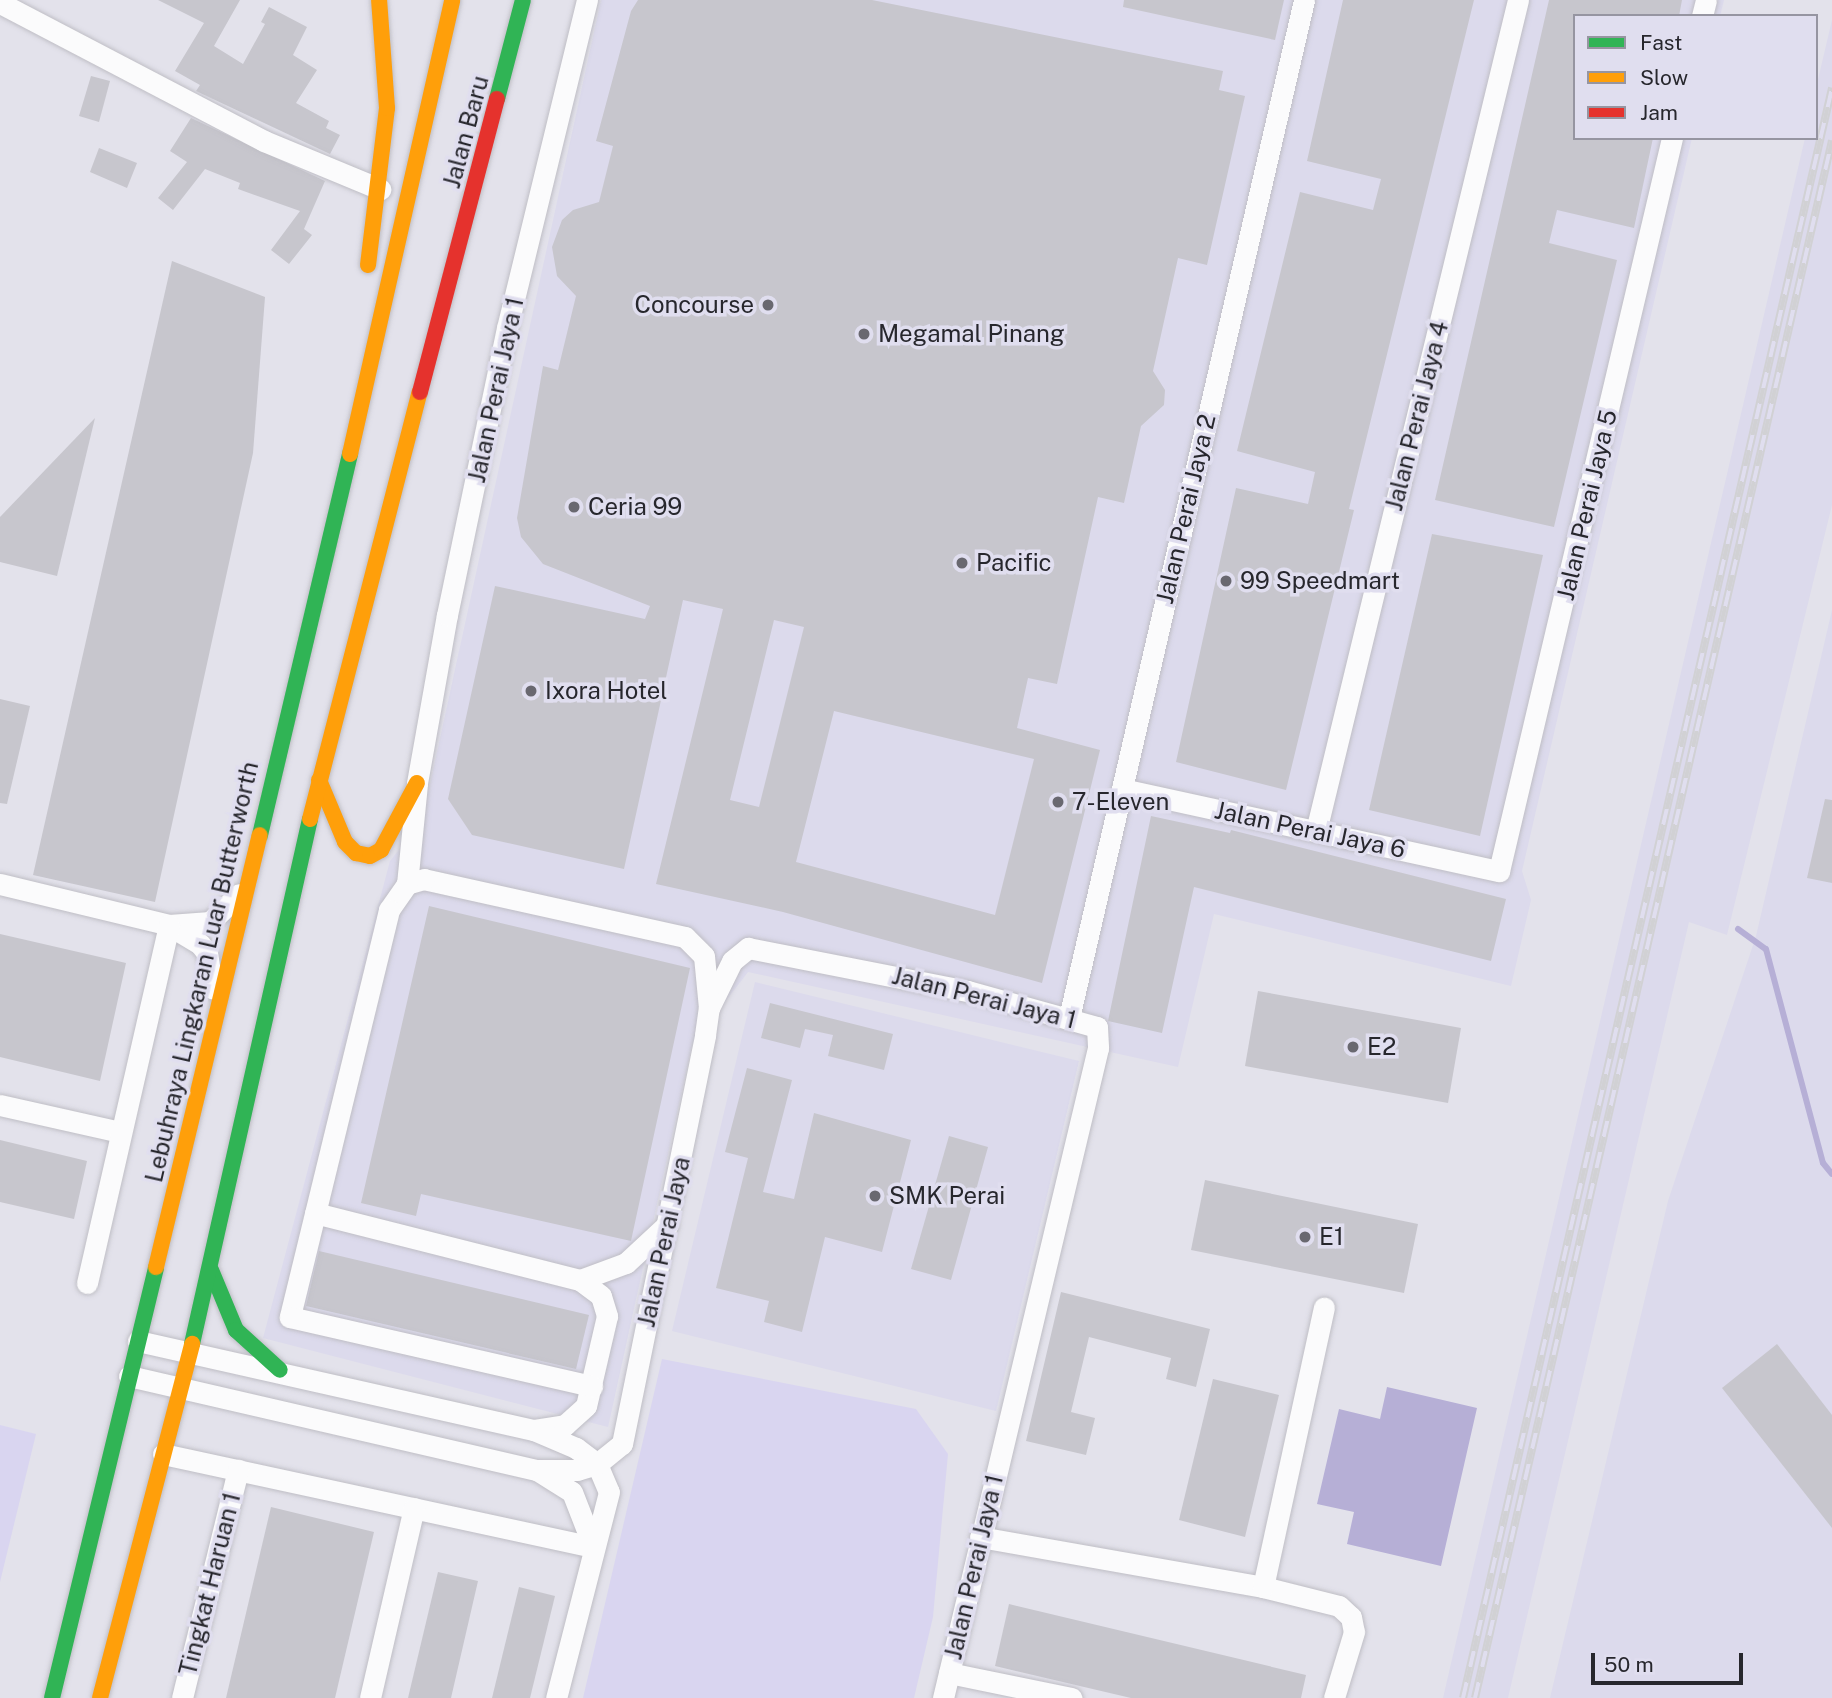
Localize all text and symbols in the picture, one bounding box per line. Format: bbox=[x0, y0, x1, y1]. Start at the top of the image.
legend bbox=[1573, 14, 1818, 140]
text: Fast bbox=[1640, 30, 1682, 55]
text: Slow bbox=[1640, 65, 1688, 90]
street label: Jalan Baru bbox=[437, 73, 495, 191]
text: Jam bbox=[1640, 100, 1678, 125]
place label: Concourse bbox=[634, 291, 754, 319]
street label: Jalan Perai Jaya 1 bbox=[462, 295, 530, 485]
marker: Concourse bbox=[760, 297, 776, 313]
street label: Jalan Perai Jaya 4 bbox=[1380, 318, 1454, 514]
place label: Megamal Pinang bbox=[878, 320, 1065, 348]
marker: Megamal Pinang bbox=[856, 326, 872, 342]
street label: Jalan Perai Jaya 5 bbox=[1551, 407, 1623, 603]
street label: Jalan Perai Jaya 2 bbox=[1150, 411, 1222, 607]
place label: Ceria 99 bbox=[588, 493, 682, 521]
marker: Ceria 99 bbox=[566, 499, 582, 515]
place label: Pacific bbox=[976, 549, 1052, 577]
marker: Pacific bbox=[954, 555, 970, 571]
place label: 99 Speedmart bbox=[1240, 567, 1400, 595]
marker: 99 Speedmart bbox=[1218, 573, 1234, 589]
place label: Ixora Hotel bbox=[545, 677, 668, 705]
marker: Ixora Hotel bbox=[523, 683, 539, 699]
street label: Lebuhraya Lingkaran Luar Butterworth bbox=[140, 759, 264, 1185]
place label: 7-Eleven bbox=[1072, 788, 1169, 816]
marker: 7-Eleven bbox=[1050, 794, 1066, 810]
street label: Jalan Perai Jaya 6 bbox=[1212, 796, 1408, 864]
street label: Jalan Perai Jaya 1 bbox=[889, 961, 1079, 1035]
place label: E2 bbox=[1367, 1033, 1396, 1061]
marker: E2 bbox=[1345, 1039, 1361, 1055]
street label: Jalan Perai Jaya bbox=[632, 1154, 696, 1330]
place label: SMK Perai bbox=[889, 1182, 1005, 1210]
marker: SMK Perai bbox=[867, 1188, 883, 1204]
place label: E1 bbox=[1319, 1223, 1344, 1251]
marker: E1 bbox=[1297, 1229, 1313, 1245]
street label: Jalan Perai Jaya 1 bbox=[939, 1472, 1009, 1662]
street label: Tingkat Haruan 1 bbox=[173, 1489, 247, 1679]
scale bar bbox=[1594, 1638, 1746, 1682]
text: 50 m bbox=[1604, 1652, 1654, 1677]

